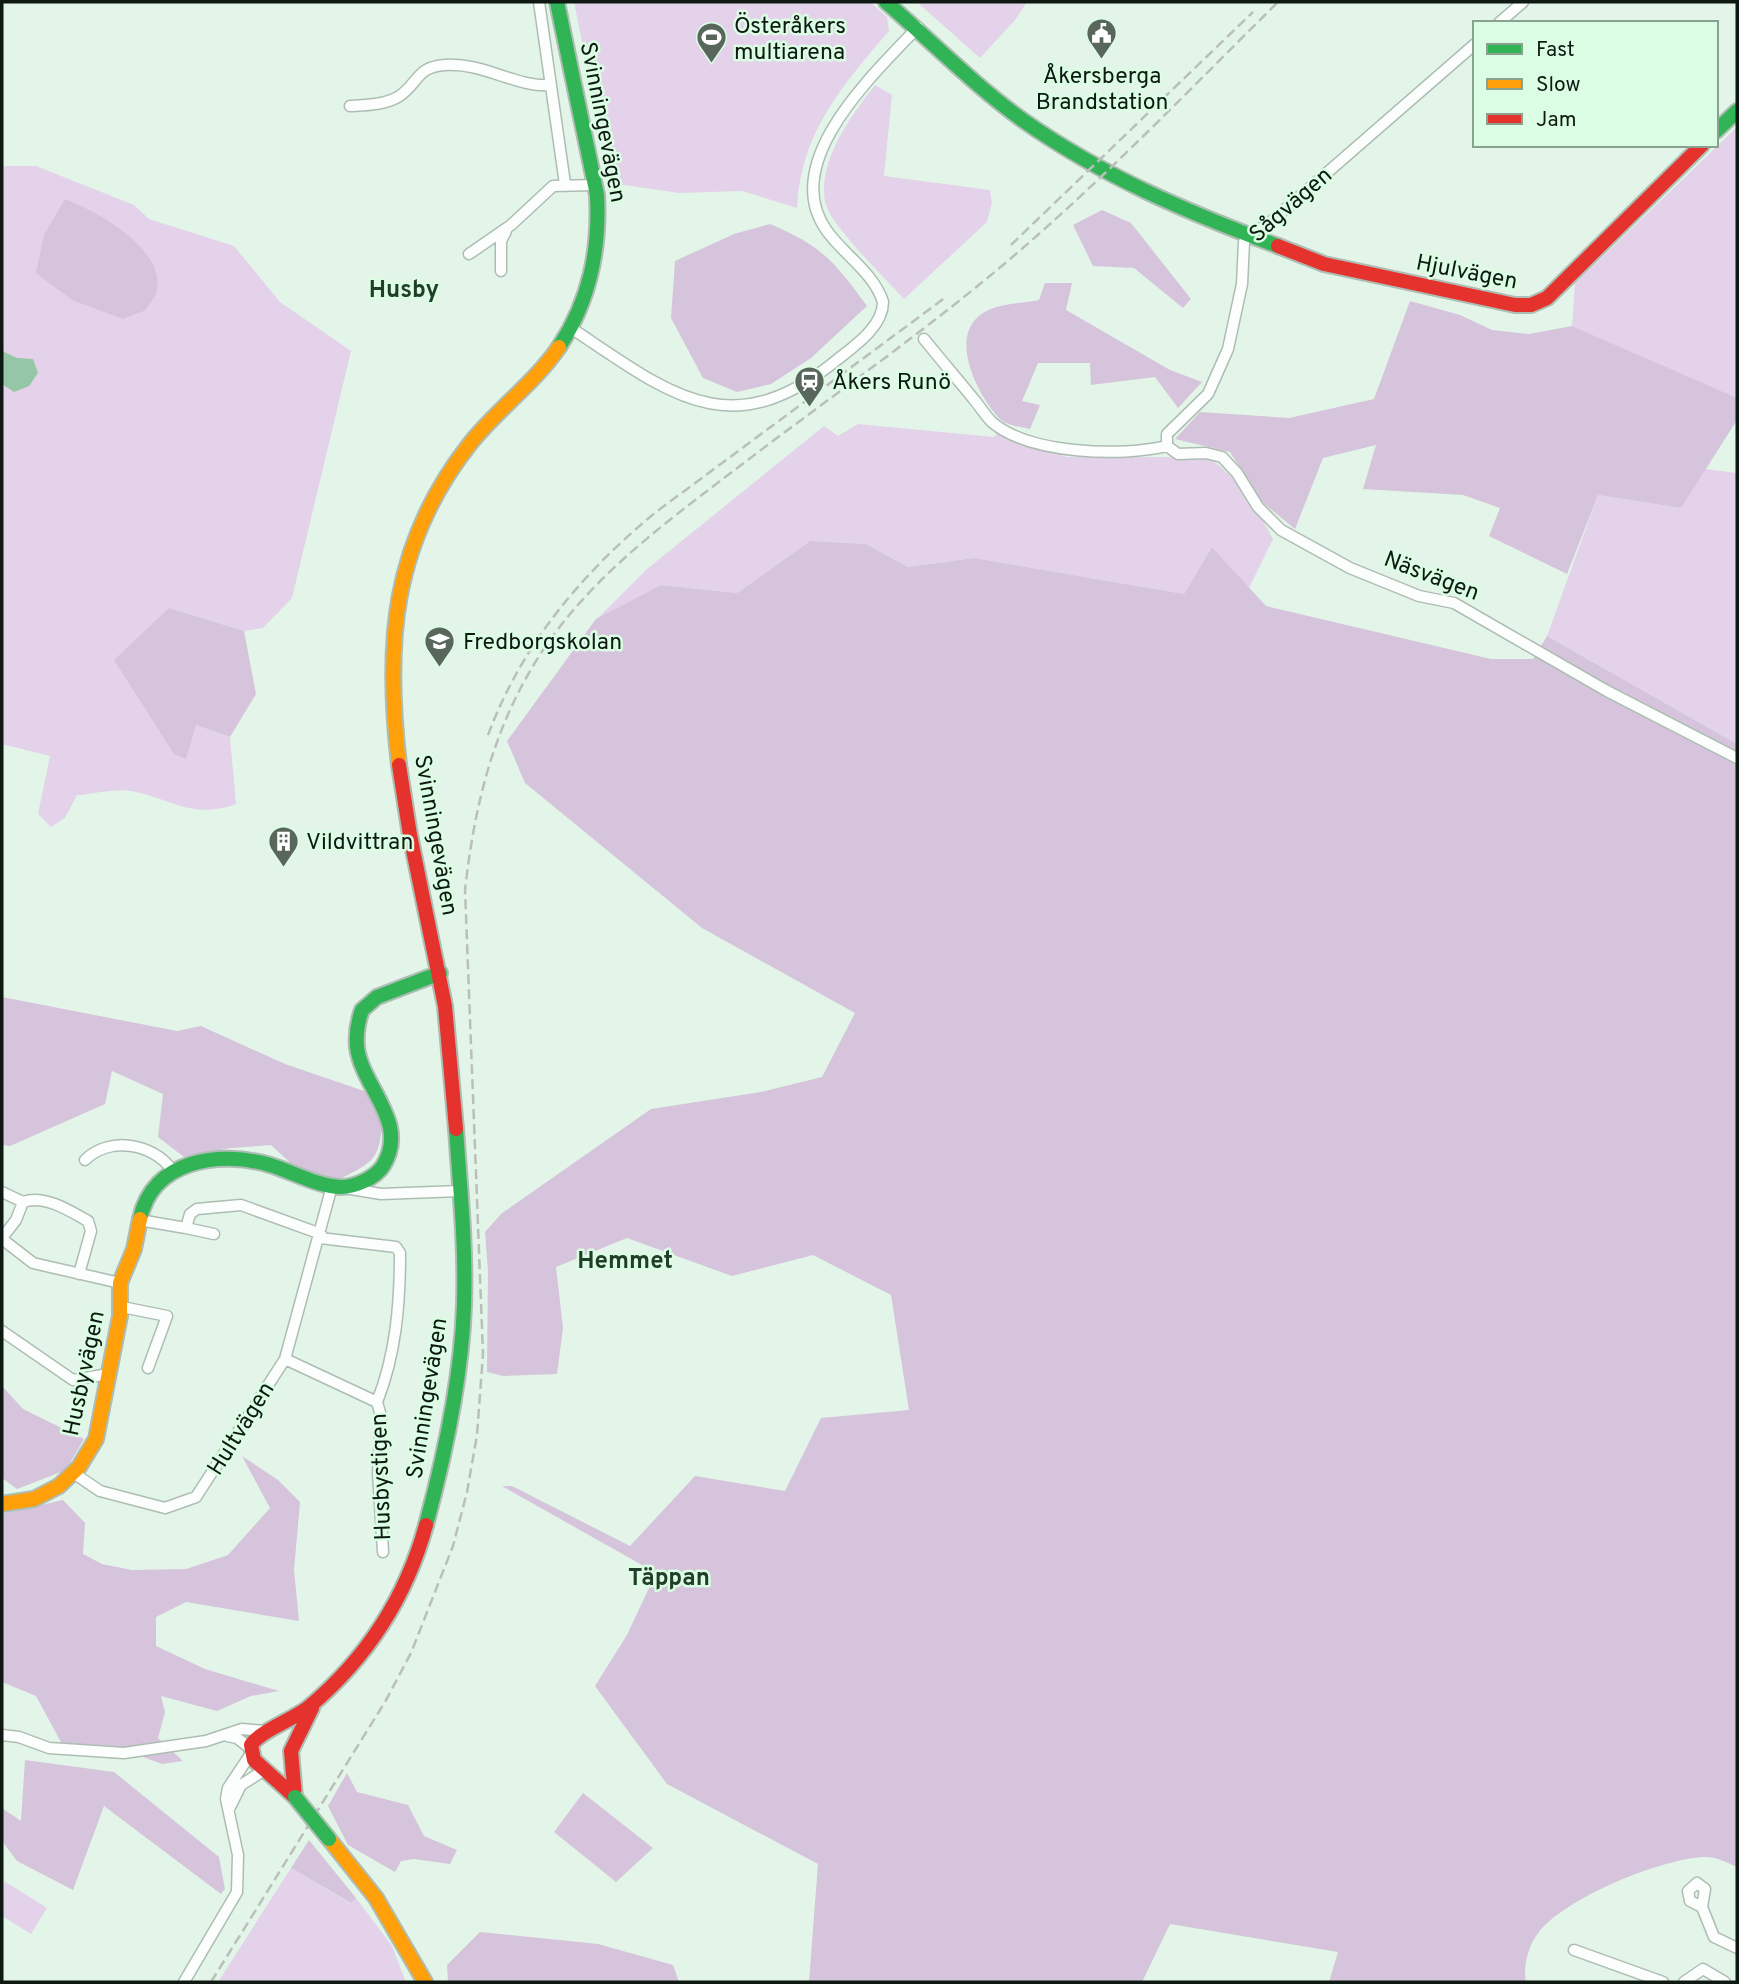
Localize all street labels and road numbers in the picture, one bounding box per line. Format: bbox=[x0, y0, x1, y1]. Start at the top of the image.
street label: Svinningevägen bbox=[572, 40, 631, 205]
street label: Sågvägen bbox=[1244, 162, 1339, 250]
street label: Hjulvägen bbox=[1413, 249, 1520, 297]
street label: Näsvägen bbox=[1379, 546, 1483, 609]
street label: Svinningevägen bbox=[406, 753, 463, 918]
street label: Husbyvägen bbox=[58, 1308, 113, 1439]
street label: Svinningevägen bbox=[401, 1316, 456, 1481]
street label: Hultvägen bbox=[202, 1377, 282, 1482]
street label: Husbystigen bbox=[366, 1413, 399, 1541]

